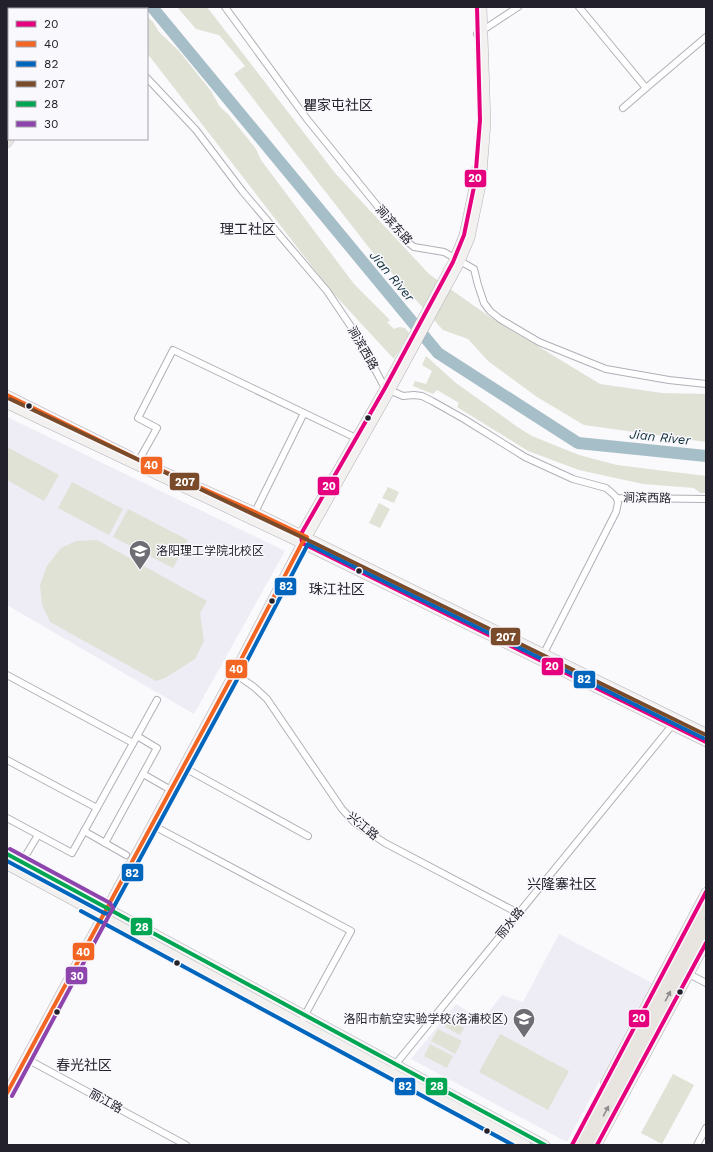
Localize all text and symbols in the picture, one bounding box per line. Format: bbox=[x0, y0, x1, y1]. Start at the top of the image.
legend bbox=[8, 8, 148, 140]
text: 20 bbox=[44, 17, 58, 31]
text: 40 bbox=[44, 37, 59, 51]
text: 82 bbox=[44, 57, 58, 71]
text: 207 bbox=[44, 77, 65, 91]
text: 28 bbox=[44, 97, 58, 111]
district label: 瞿家屯社区 bbox=[303, 97, 373, 113]
text: 30 bbox=[44, 117, 58, 131]
line badge: 20 bbox=[464, 169, 487, 188]
text: 20 bbox=[468, 172, 482, 185]
street label: 涧滨东路 bbox=[373, 202, 415, 248]
district label: 理工社区 bbox=[220, 221, 276, 237]
water label: Jian River bbox=[367, 248, 418, 305]
street label: 涧滨西路 bbox=[345, 324, 381, 372]
unlabelled marker bbox=[24, 401, 34, 411]
unlabelled marker bbox=[363, 413, 373, 423]
water label: Jian River bbox=[629, 426, 692, 448]
line badge: 40 bbox=[140, 456, 163, 475]
text: 40 bbox=[144, 459, 158, 472]
line badge: 207 bbox=[169, 472, 200, 491]
text: 207 bbox=[175, 476, 195, 489]
line badge: 20 bbox=[317, 476, 340, 496]
text: 20 bbox=[322, 480, 336, 493]
street label: 涧滨西路 bbox=[623, 491, 671, 505]
school or university icon: 洛阳理工学院北校区 bbox=[127, 538, 153, 571]
place label: 洛阳理工学院北校区 bbox=[156, 544, 264, 558]
unlabelled marker bbox=[354, 566, 364, 576]
line badge: 82 bbox=[274, 577, 297, 596]
text: 82 bbox=[279, 580, 293, 593]
district label: 珠江社区 bbox=[309, 581, 365, 597]
unlabelled marker bbox=[267, 596, 277, 606]
line badge: 207 bbox=[490, 627, 521, 646]
text: 207 bbox=[496, 631, 516, 644]
line badge: 20 bbox=[541, 657, 564, 676]
line badge: 40 bbox=[225, 659, 248, 679]
text: 20 bbox=[545, 660, 559, 673]
text: 40 bbox=[229, 663, 243, 676]
line badge: 82 bbox=[573, 670, 596, 689]
text: 82 bbox=[577, 673, 591, 686]
street label: 兴江路 bbox=[345, 809, 381, 843]
line badge: 82 bbox=[121, 863, 144, 882]
text: 82 bbox=[125, 867, 139, 880]
district label: 兴隆寨社区 bbox=[527, 876, 597, 892]
street label: 丽水路 bbox=[493, 905, 527, 941]
line badge: 28 bbox=[130, 917, 153, 936]
text: 28 bbox=[135, 921, 149, 934]
line badge: 40 bbox=[72, 942, 95, 961]
text: 40 bbox=[76, 946, 90, 959]
unlabelled marker bbox=[172, 958, 182, 968]
line badge: 30 bbox=[65, 966, 88, 985]
text: 30 bbox=[70, 970, 84, 983]
unlabelled marker bbox=[675, 987, 685, 997]
one-way arrow bbox=[664, 990, 671, 1002]
school or university icon: 洛阳市航空实验学校(洛浦校区) bbox=[511, 1006, 537, 1039]
unlabelled marker bbox=[52, 1007, 62, 1017]
line badge: 20 bbox=[628, 1009, 650, 1028]
place label: 洛阳市航空实验学校(洛浦校区) bbox=[344, 1012, 508, 1026]
text: 20 bbox=[632, 1012, 646, 1025]
district label: 春光社区 bbox=[56, 1057, 112, 1073]
line badge: 82 bbox=[394, 1077, 416, 1096]
line badge: 28 bbox=[425, 1077, 448, 1096]
text: 82 bbox=[398, 1080, 412, 1093]
text: 28 bbox=[430, 1080, 444, 1093]
street label: 丽江路 bbox=[87, 1086, 125, 1116]
one-way arrow bbox=[603, 1105, 610, 1116]
unlabelled marker bbox=[482, 1126, 492, 1136]

